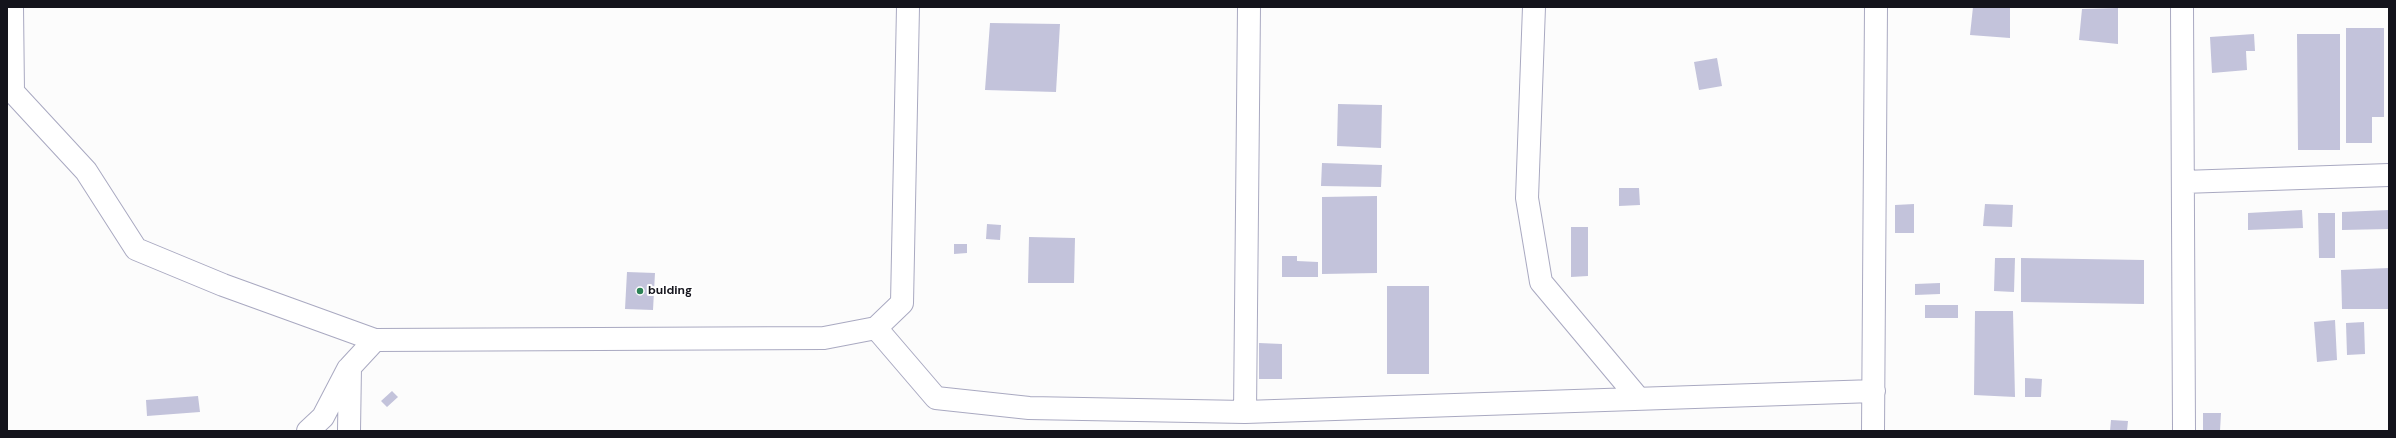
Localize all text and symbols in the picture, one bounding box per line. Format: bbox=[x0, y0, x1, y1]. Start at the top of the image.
place label: bulding bbox=[648, 284, 692, 298]
marker: bulding bbox=[635, 286, 645, 296]

